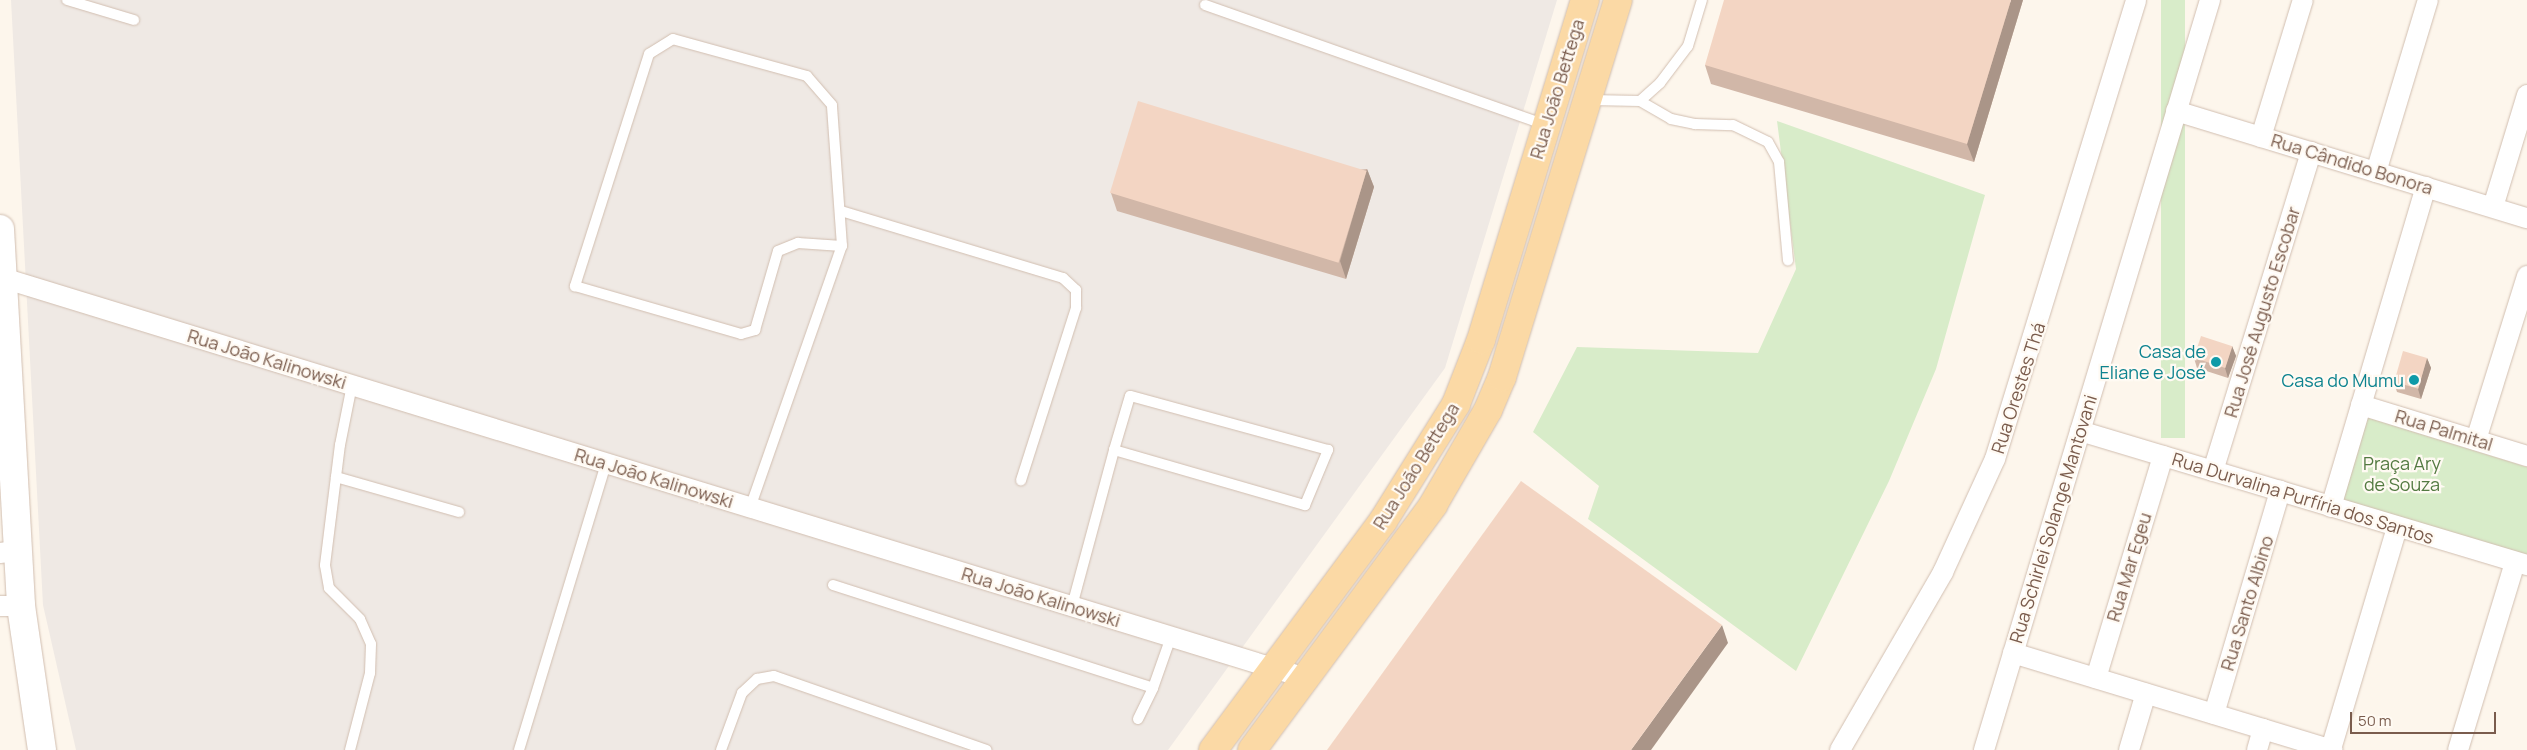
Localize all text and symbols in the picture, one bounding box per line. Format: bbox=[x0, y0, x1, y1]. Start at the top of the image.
street label: Rua João Bettega bbox=[1525, 17, 1589, 161]
street label: Rua Cândido Bonora bbox=[2269, 129, 2435, 199]
street label: Rua José Augusto Escobar bbox=[2220, 204, 2304, 420]
street label: Rua Orestes Thá bbox=[1987, 320, 2049, 456]
street label: Rua João Kalinowski bbox=[185, 325, 349, 393]
place label: Casa de Eliane e José bbox=[2100, 341, 2206, 384]
marker: Casa de Eliane e José bbox=[2210, 356, 2222, 368]
place label: Casa do Mumu bbox=[2281, 369, 2404, 391]
marker: Casa do Mumu bbox=[2408, 374, 2420, 386]
street label: Rua Schirlei Solange Mantovani bbox=[2005, 392, 2101, 646]
street label: Rua João Bettega bbox=[1368, 399, 1464, 533]
street label: Rua Palmital bbox=[2392, 405, 2496, 455]
street label: Rua João Kalinowski bbox=[572, 444, 736, 512]
street label: Rua Durvalina Purfíria dos Santos bbox=[2170, 448, 2436, 548]
park label: Praça Ary de Souza bbox=[2363, 453, 2441, 496]
street label: Rua Mar Egeu bbox=[2102, 510, 2156, 624]
street label: Rua Santo Albino bbox=[2216, 533, 2278, 673]
street label: Rua João Kalinowski bbox=[959, 563, 1123, 631]
scale bar bbox=[2352, 702, 2498, 734]
text: 50 m bbox=[2358, 710, 2392, 731]

